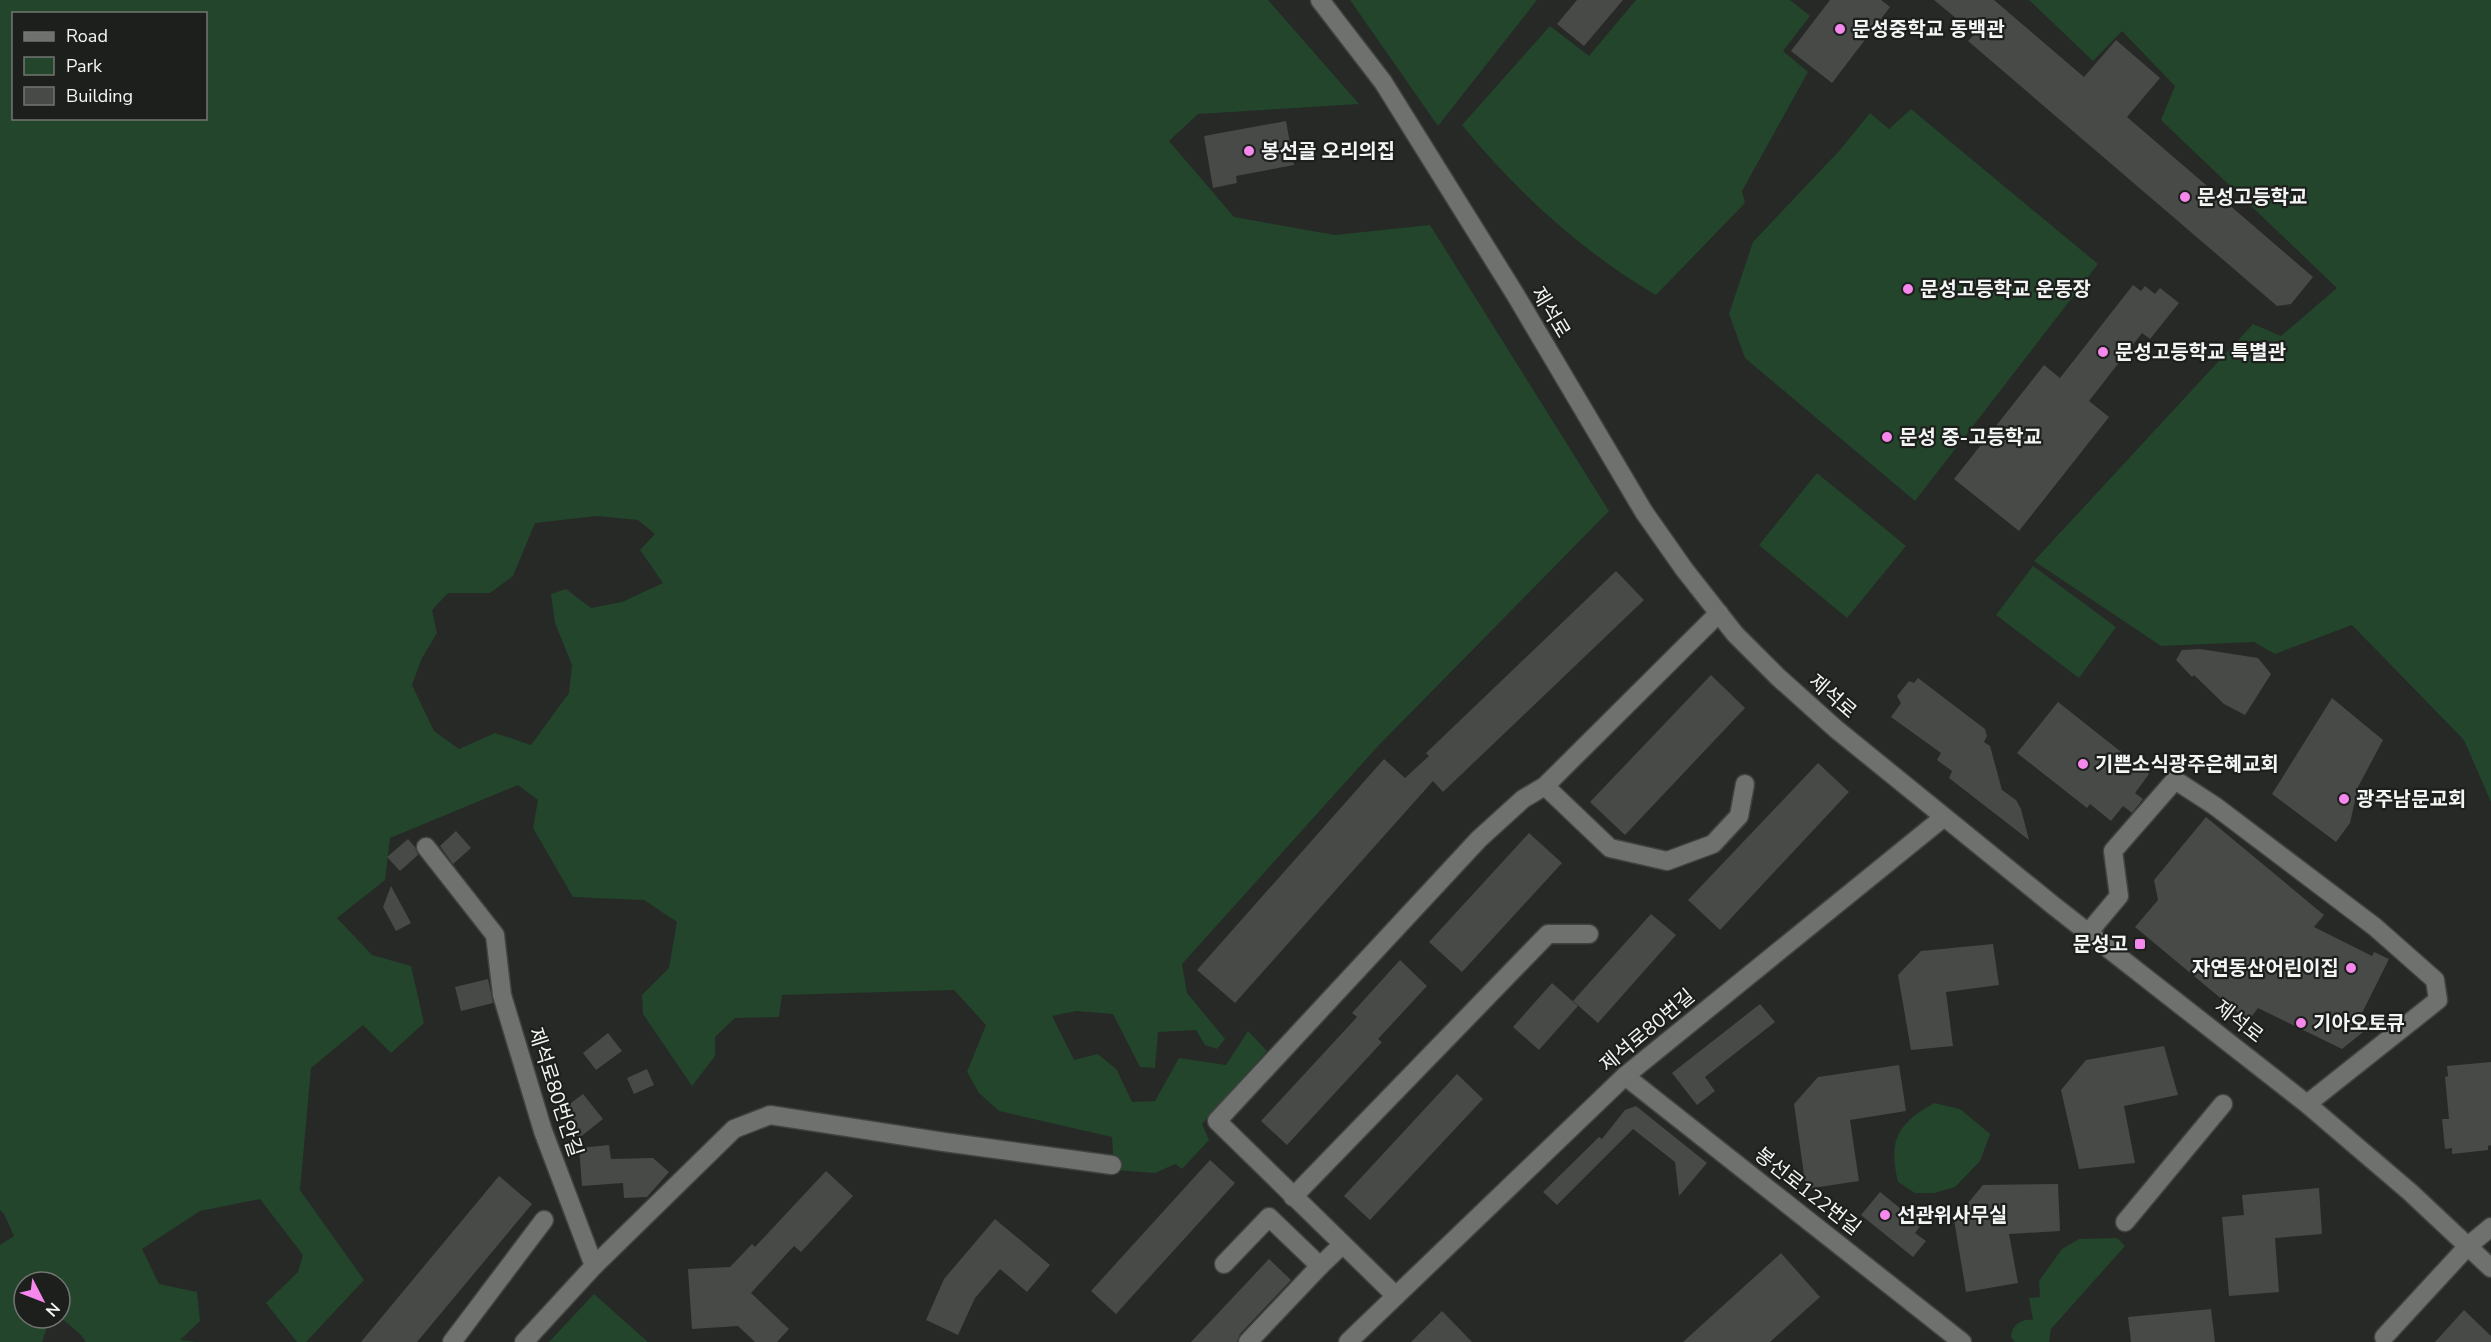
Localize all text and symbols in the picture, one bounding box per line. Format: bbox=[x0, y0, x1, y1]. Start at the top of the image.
legend bbox=[12, 12, 207, 120]
place label: 문성중학교 동백관 bbox=[1852, 16, 2005, 43]
marker: 문성중학교 동백관 bbox=[1833, 22, 1847, 36]
text: Road bbox=[66, 24, 108, 48]
text: Park bbox=[66, 54, 103, 78]
text: Building bbox=[66, 84, 133, 108]
place label: 봉선골 오리의집 bbox=[1261, 138, 1395, 165]
marker: 봉선골 오리의집 bbox=[1242, 144, 1256, 158]
place label: 문성고등학교 bbox=[2197, 184, 2307, 211]
marker: 문성고등학교 bbox=[2178, 190, 2192, 204]
place label: 문성고등학교 운동장 bbox=[1920, 276, 2091, 303]
street label: 제석로 bbox=[1525, 282, 1576, 343]
marker: 문성고등학교 운동장 bbox=[1901, 282, 1915, 296]
place label: 문성고등학교 특별관 bbox=[2115, 339, 2287, 366]
marker: 문성고등학교 특별관 bbox=[2096, 345, 2110, 359]
place label: 문성 중-고등학교 bbox=[1899, 424, 2042, 451]
marker: 문성 중-고등학교 bbox=[1880, 430, 1894, 444]
street label: 제석로 bbox=[1803, 668, 1862, 725]
place label: 기쁜소식광주은혜교회 bbox=[2095, 751, 2279, 778]
marker: 기쁜소식광주은혜교회 bbox=[2076, 757, 2090, 771]
place label: 광주남문교회 bbox=[2356, 786, 2466, 813]
marker: 광주남문교회 bbox=[2337, 792, 2351, 806]
place label: 문성고 bbox=[2073, 931, 2128, 958]
marker: 문성고 bbox=[2133, 937, 2147, 951]
place label: 자연동산어린이집 bbox=[2192, 955, 2339, 982]
marker: 자연동산어린이집 bbox=[2344, 961, 2358, 975]
street label: 제석로80번길 bbox=[1594, 983, 1700, 1078]
street label: 제석로 bbox=[2209, 994, 2269, 1049]
place label: 기아오토큐 bbox=[2313, 1010, 2405, 1037]
marker: 기아오토큐 bbox=[2294, 1016, 2308, 1030]
street label: 제석로80번안길 bbox=[522, 1024, 589, 1160]
street label: 봉선로122번길 bbox=[1749, 1141, 1866, 1241]
place label: 선관위사무실 bbox=[1897, 1202, 2007, 1229]
marker: 선관위사무실 bbox=[1878, 1208, 1892, 1222]
north arrow bbox=[12, 1270, 72, 1330]
text: N bbox=[40, 1298, 65, 1321]

